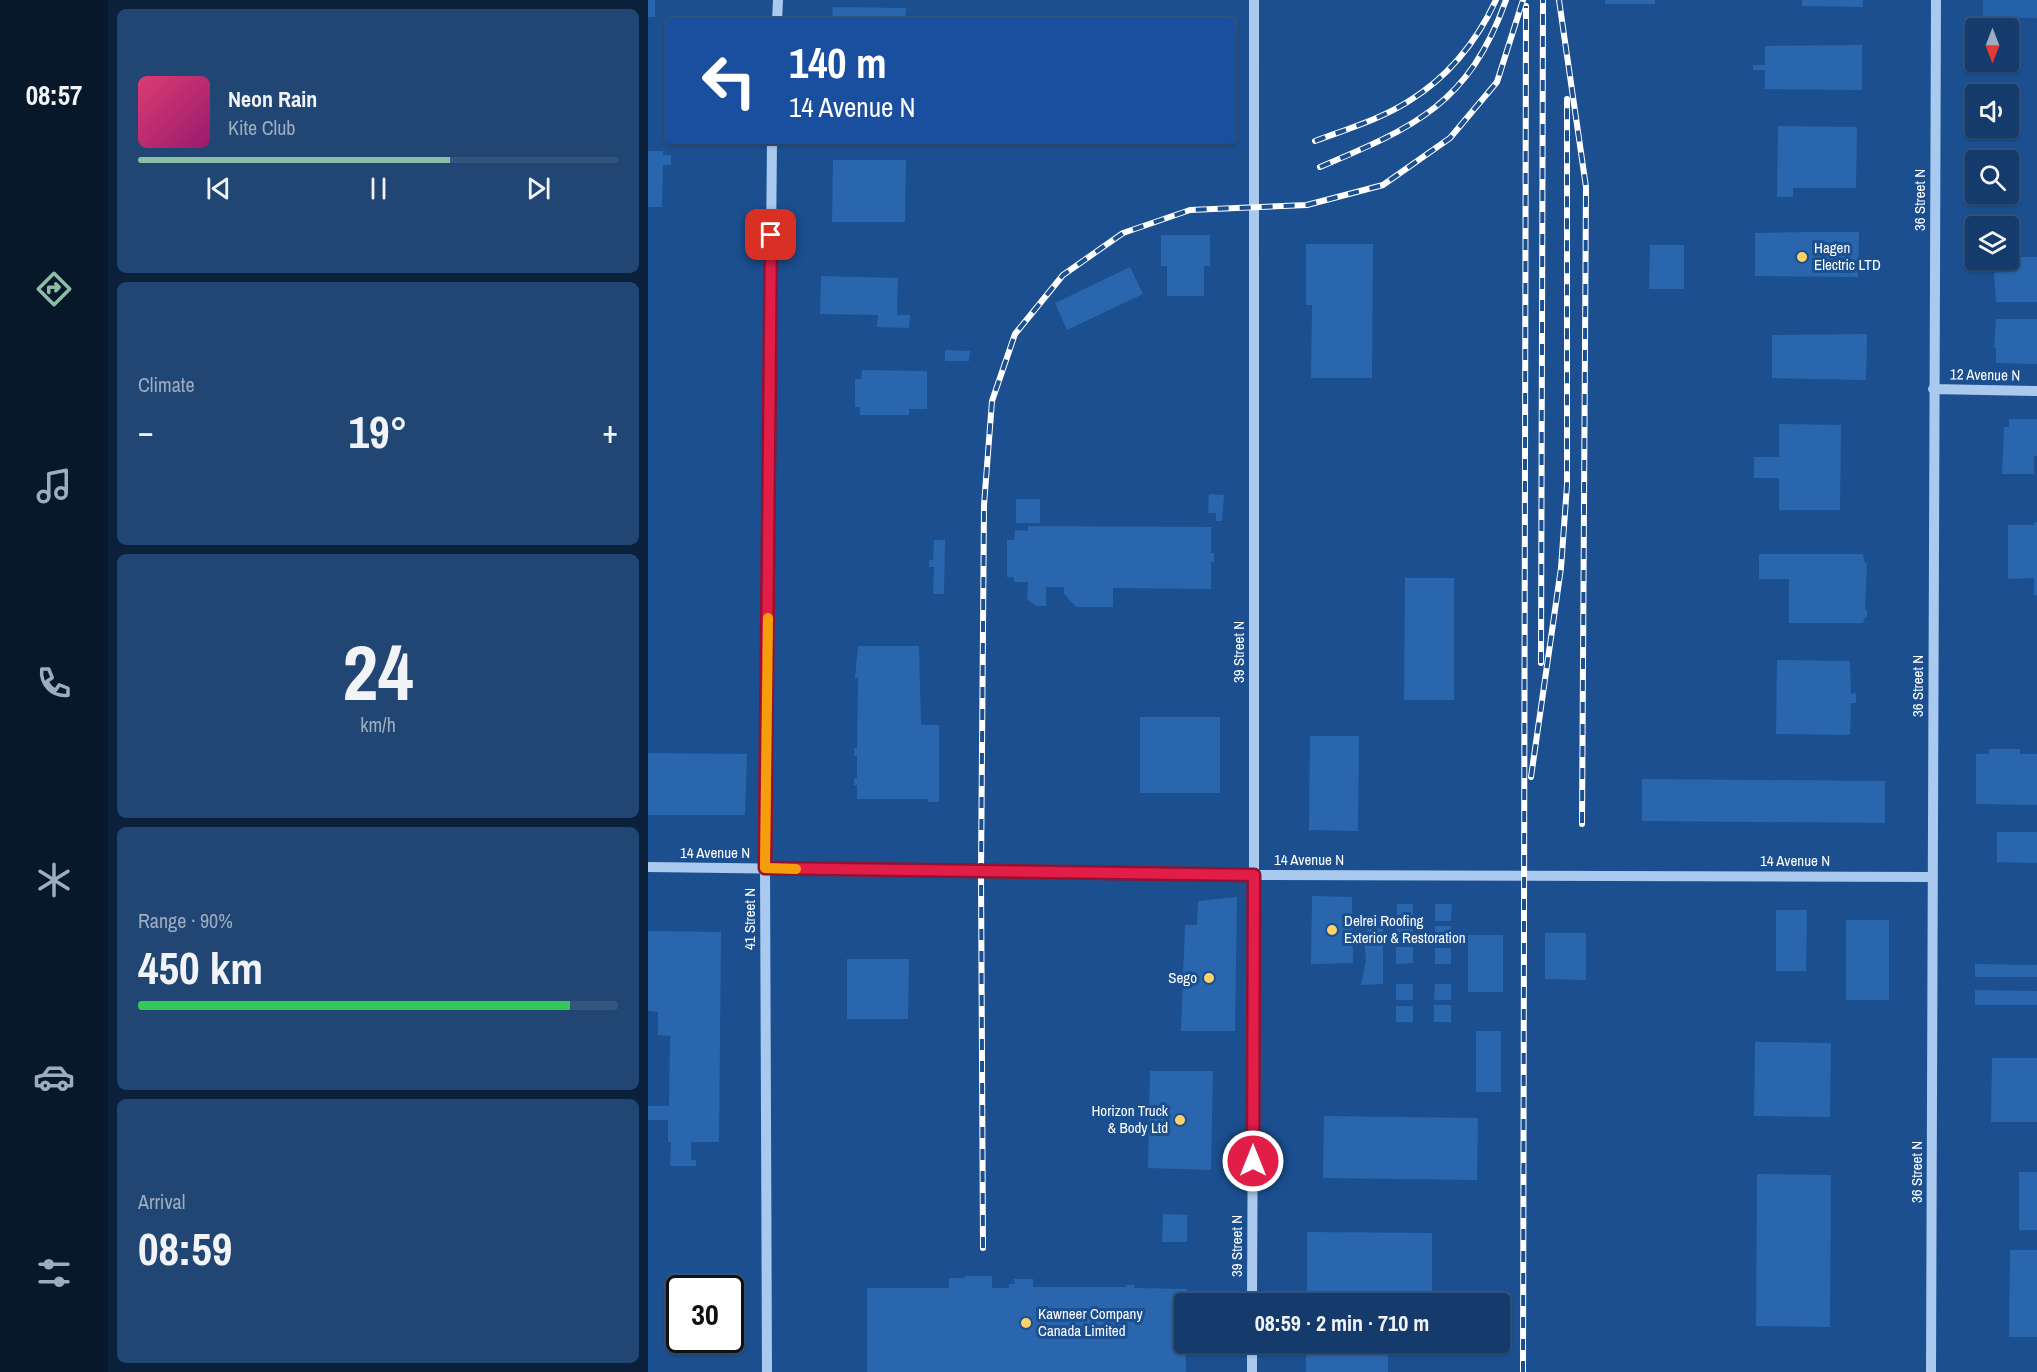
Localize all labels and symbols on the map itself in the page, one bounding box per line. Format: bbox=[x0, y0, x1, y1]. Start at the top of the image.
north arrow bbox=[1965, 18, 2019, 72]
street label: 36 Street N bbox=[1909, 169, 1930, 231]
pin bbox=[745, 209, 796, 260]
place label: Hagen Electric LTD bbox=[1814, 237, 1881, 275]
marker: Hagen Electric LTD bbox=[1795, 250, 1809, 264]
street label: 12 Avenue N bbox=[1950, 363, 2020, 386]
street label: 39 Street N bbox=[1228, 621, 1249, 683]
street label: 36 Street N bbox=[1907, 655, 1928, 717]
street label: 14 Avenue N bbox=[680, 842, 750, 863]
street label: 14 Avenue N bbox=[1274, 849, 1344, 870]
street label: 14 Avenue N bbox=[1760, 850, 1830, 871]
street label: 41 Street N bbox=[739, 888, 760, 950]
place label: Delrei Roofing Exterior & Restoration bbox=[1344, 910, 1466, 948]
marker: Delrei Roofing Exterior & Restoration bbox=[1325, 923, 1339, 937]
place label: Sego bbox=[1168, 967, 1197, 988]
marker: Sego bbox=[1202, 971, 1216, 985]
place label: Horizon Truck & Body Ltd bbox=[1091, 1100, 1169, 1138]
marker: Horizon Truck & Body Ltd bbox=[1173, 1113, 1187, 1127]
position arrow bbox=[1221, 1129, 1285, 1193]
street label: 36 Street N bbox=[1906, 1141, 1927, 1203]
street label: 39 Street N bbox=[1226, 1215, 1247, 1277]
speed limit sign: 30 bbox=[666, 1275, 744, 1353]
place label: Kawneer Company Canada Limited bbox=[1038, 1303, 1143, 1341]
marker: Kawneer Company Canada Limited bbox=[1019, 1316, 1033, 1330]

